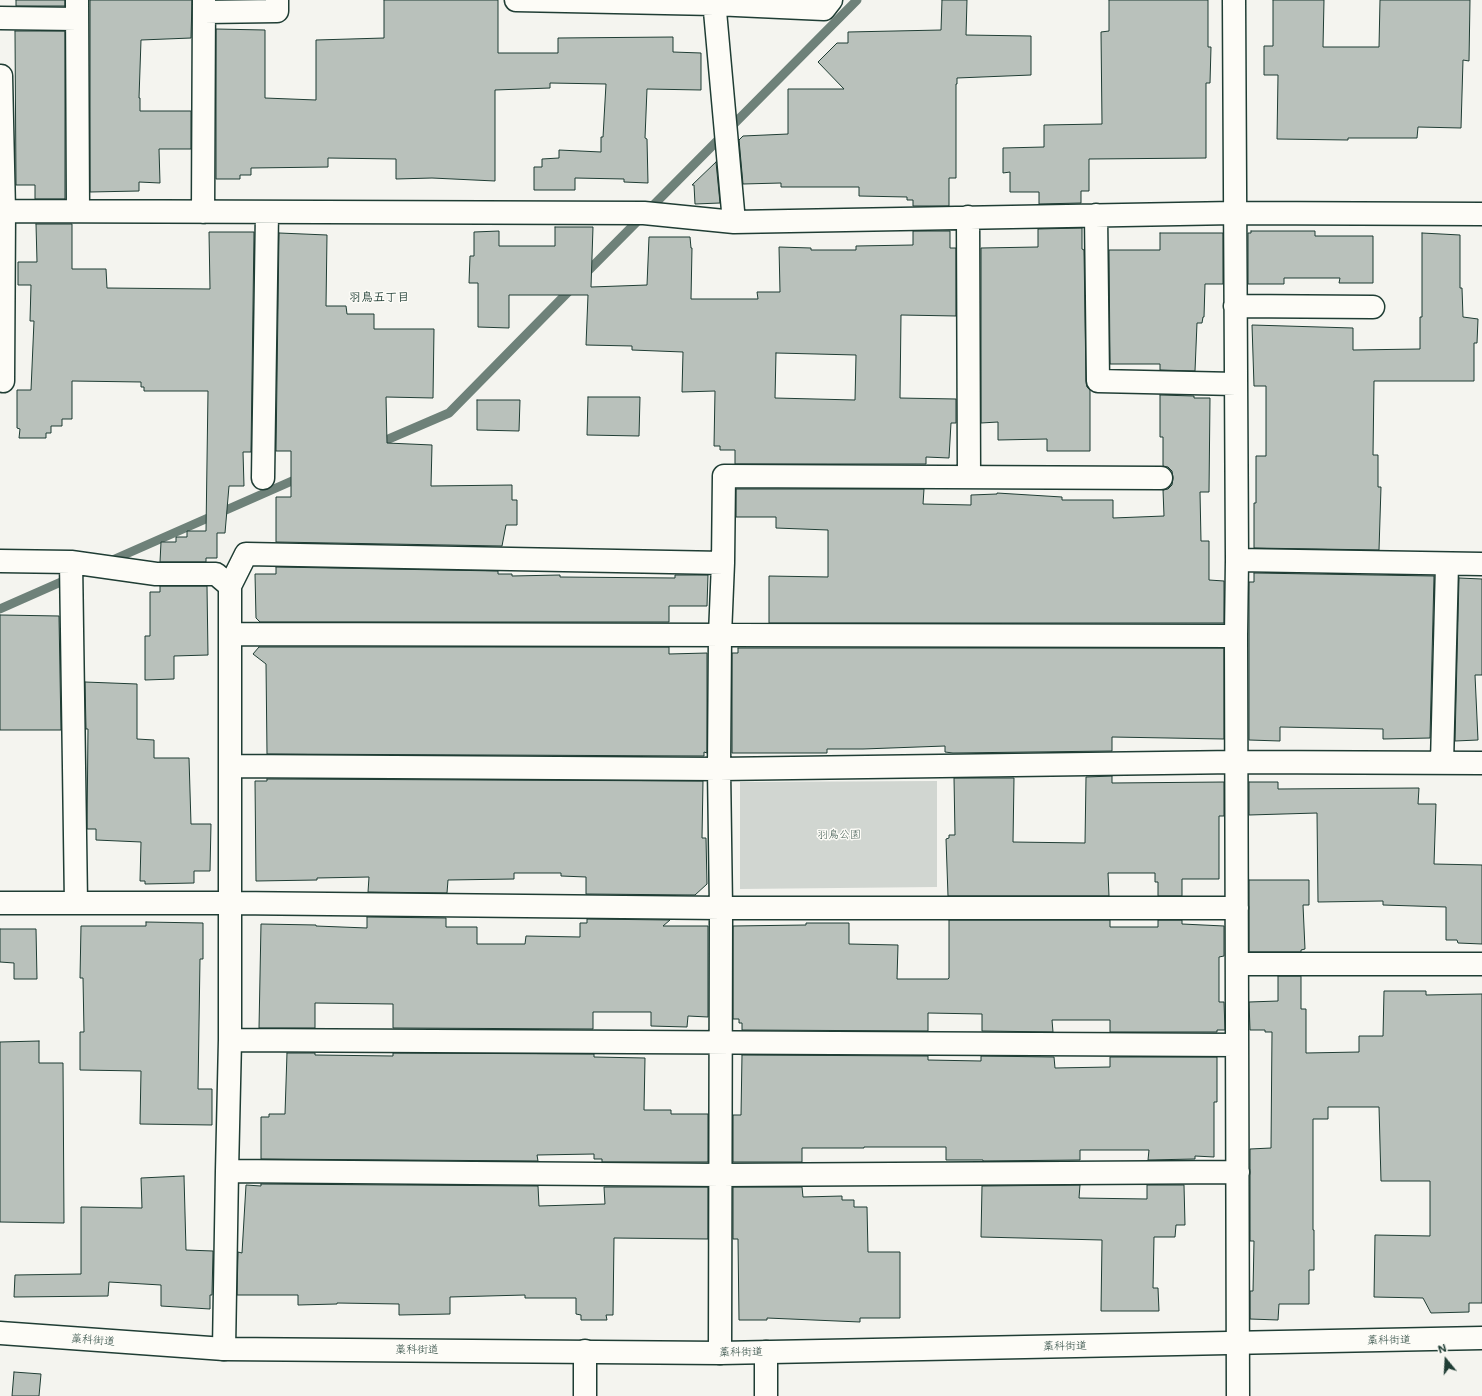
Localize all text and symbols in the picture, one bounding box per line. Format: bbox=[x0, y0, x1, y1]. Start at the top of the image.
district label: 羽鳥五丁目 bbox=[349, 290, 409, 304]
park label: 羽鳥公園 bbox=[817, 828, 861, 842]
street label: 藁科街道 bbox=[71, 1332, 115, 1348]
street label: 藁科街道 bbox=[1367, 1333, 1411, 1347]
street label: 藁科街道 bbox=[1043, 1339, 1087, 1353]
north arrow bbox=[1426, 1340, 1466, 1380]
text: N bbox=[1436, 1340, 1448, 1357]
street label: 藁科街道 bbox=[395, 1343, 439, 1357]
street label: 藁科街道 bbox=[719, 1345, 763, 1359]

